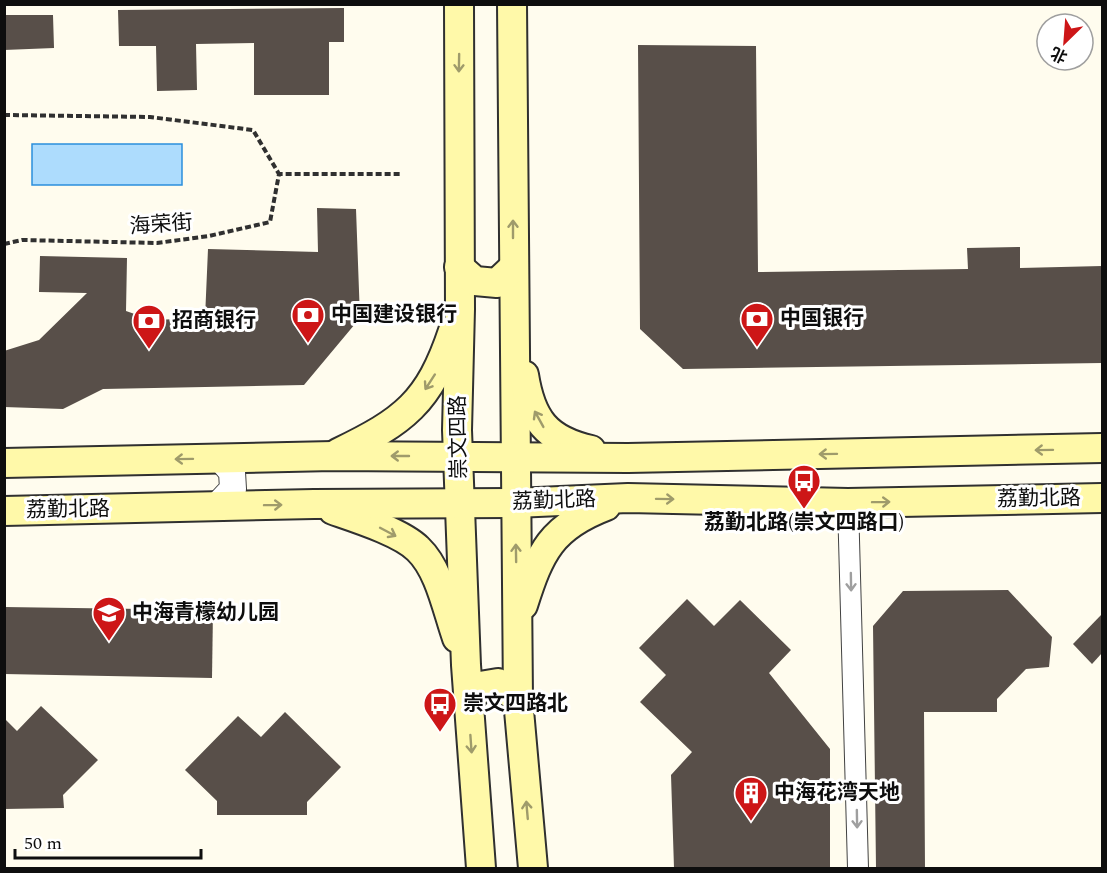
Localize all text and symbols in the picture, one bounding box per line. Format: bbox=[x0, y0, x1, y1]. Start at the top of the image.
north arrow bbox=[1035, 12, 1095, 72]
text: 北 bbox=[1047, 40, 1071, 69]
one-way arrow bbox=[453, 52, 464, 72]
street label: 海荣街 bbox=[128, 207, 194, 243]
one-way arrow bbox=[508, 220, 519, 240]
bank icon: 中国建设银行 bbox=[290, 297, 326, 344]
place label: 中国建设银行 bbox=[331, 299, 457, 331]
bank icon: 中国银行 bbox=[739, 301, 775, 348]
bank icon: 招商银行 bbox=[131, 303, 167, 350]
place label: 中国银行 bbox=[780, 303, 864, 335]
place label: 招商银行 bbox=[172, 305, 256, 337]
one-way arrow bbox=[424, 373, 436, 390]
street label: 崇文四路 bbox=[442, 395, 476, 479]
one-way arrow bbox=[533, 411, 545, 428]
one-way arrow bbox=[1035, 444, 1055, 456]
one-way arrow bbox=[819, 448, 839, 460]
one-way arrow bbox=[390, 450, 410, 462]
one-way arrow bbox=[174, 453, 194, 465]
bus stop icon: 荔勤北路(崇文四路口) bbox=[786, 463, 822, 510]
street label: 荔勤北路 bbox=[997, 482, 1081, 516]
street label: 荔勤北路 bbox=[511, 484, 597, 518]
street label: 荔勤北路 bbox=[26, 493, 110, 527]
one-way arrow bbox=[655, 493, 675, 505]
one-way arrow bbox=[871, 497, 891, 508]
one-way arrow bbox=[262, 499, 282, 511]
place label: 荔勤北路(崇文四路口) bbox=[704, 507, 904, 539]
one-way arrow bbox=[379, 527, 397, 538]
one-way arrow bbox=[510, 543, 522, 563]
one-way arrow bbox=[846, 572, 857, 592]
school or university icon: 中海青檬幼儿园 bbox=[91, 595, 127, 642]
place label: 中海青檬幼儿园 bbox=[132, 597, 279, 629]
bus stop icon: 崇文四路北 bbox=[422, 686, 458, 733]
place label: 崇文四路北 bbox=[463, 688, 568, 720]
one-way arrow bbox=[466, 733, 477, 753]
building icon: 中海花湾天地 bbox=[733, 775, 769, 822]
place label: 中海花湾天地 bbox=[774, 777, 900, 809]
one-way arrow bbox=[522, 801, 533, 821]
one-way arrow bbox=[851, 809, 863, 829]
scale bar bbox=[15, 822, 201, 860]
text: 50 m bbox=[24, 830, 62, 857]

